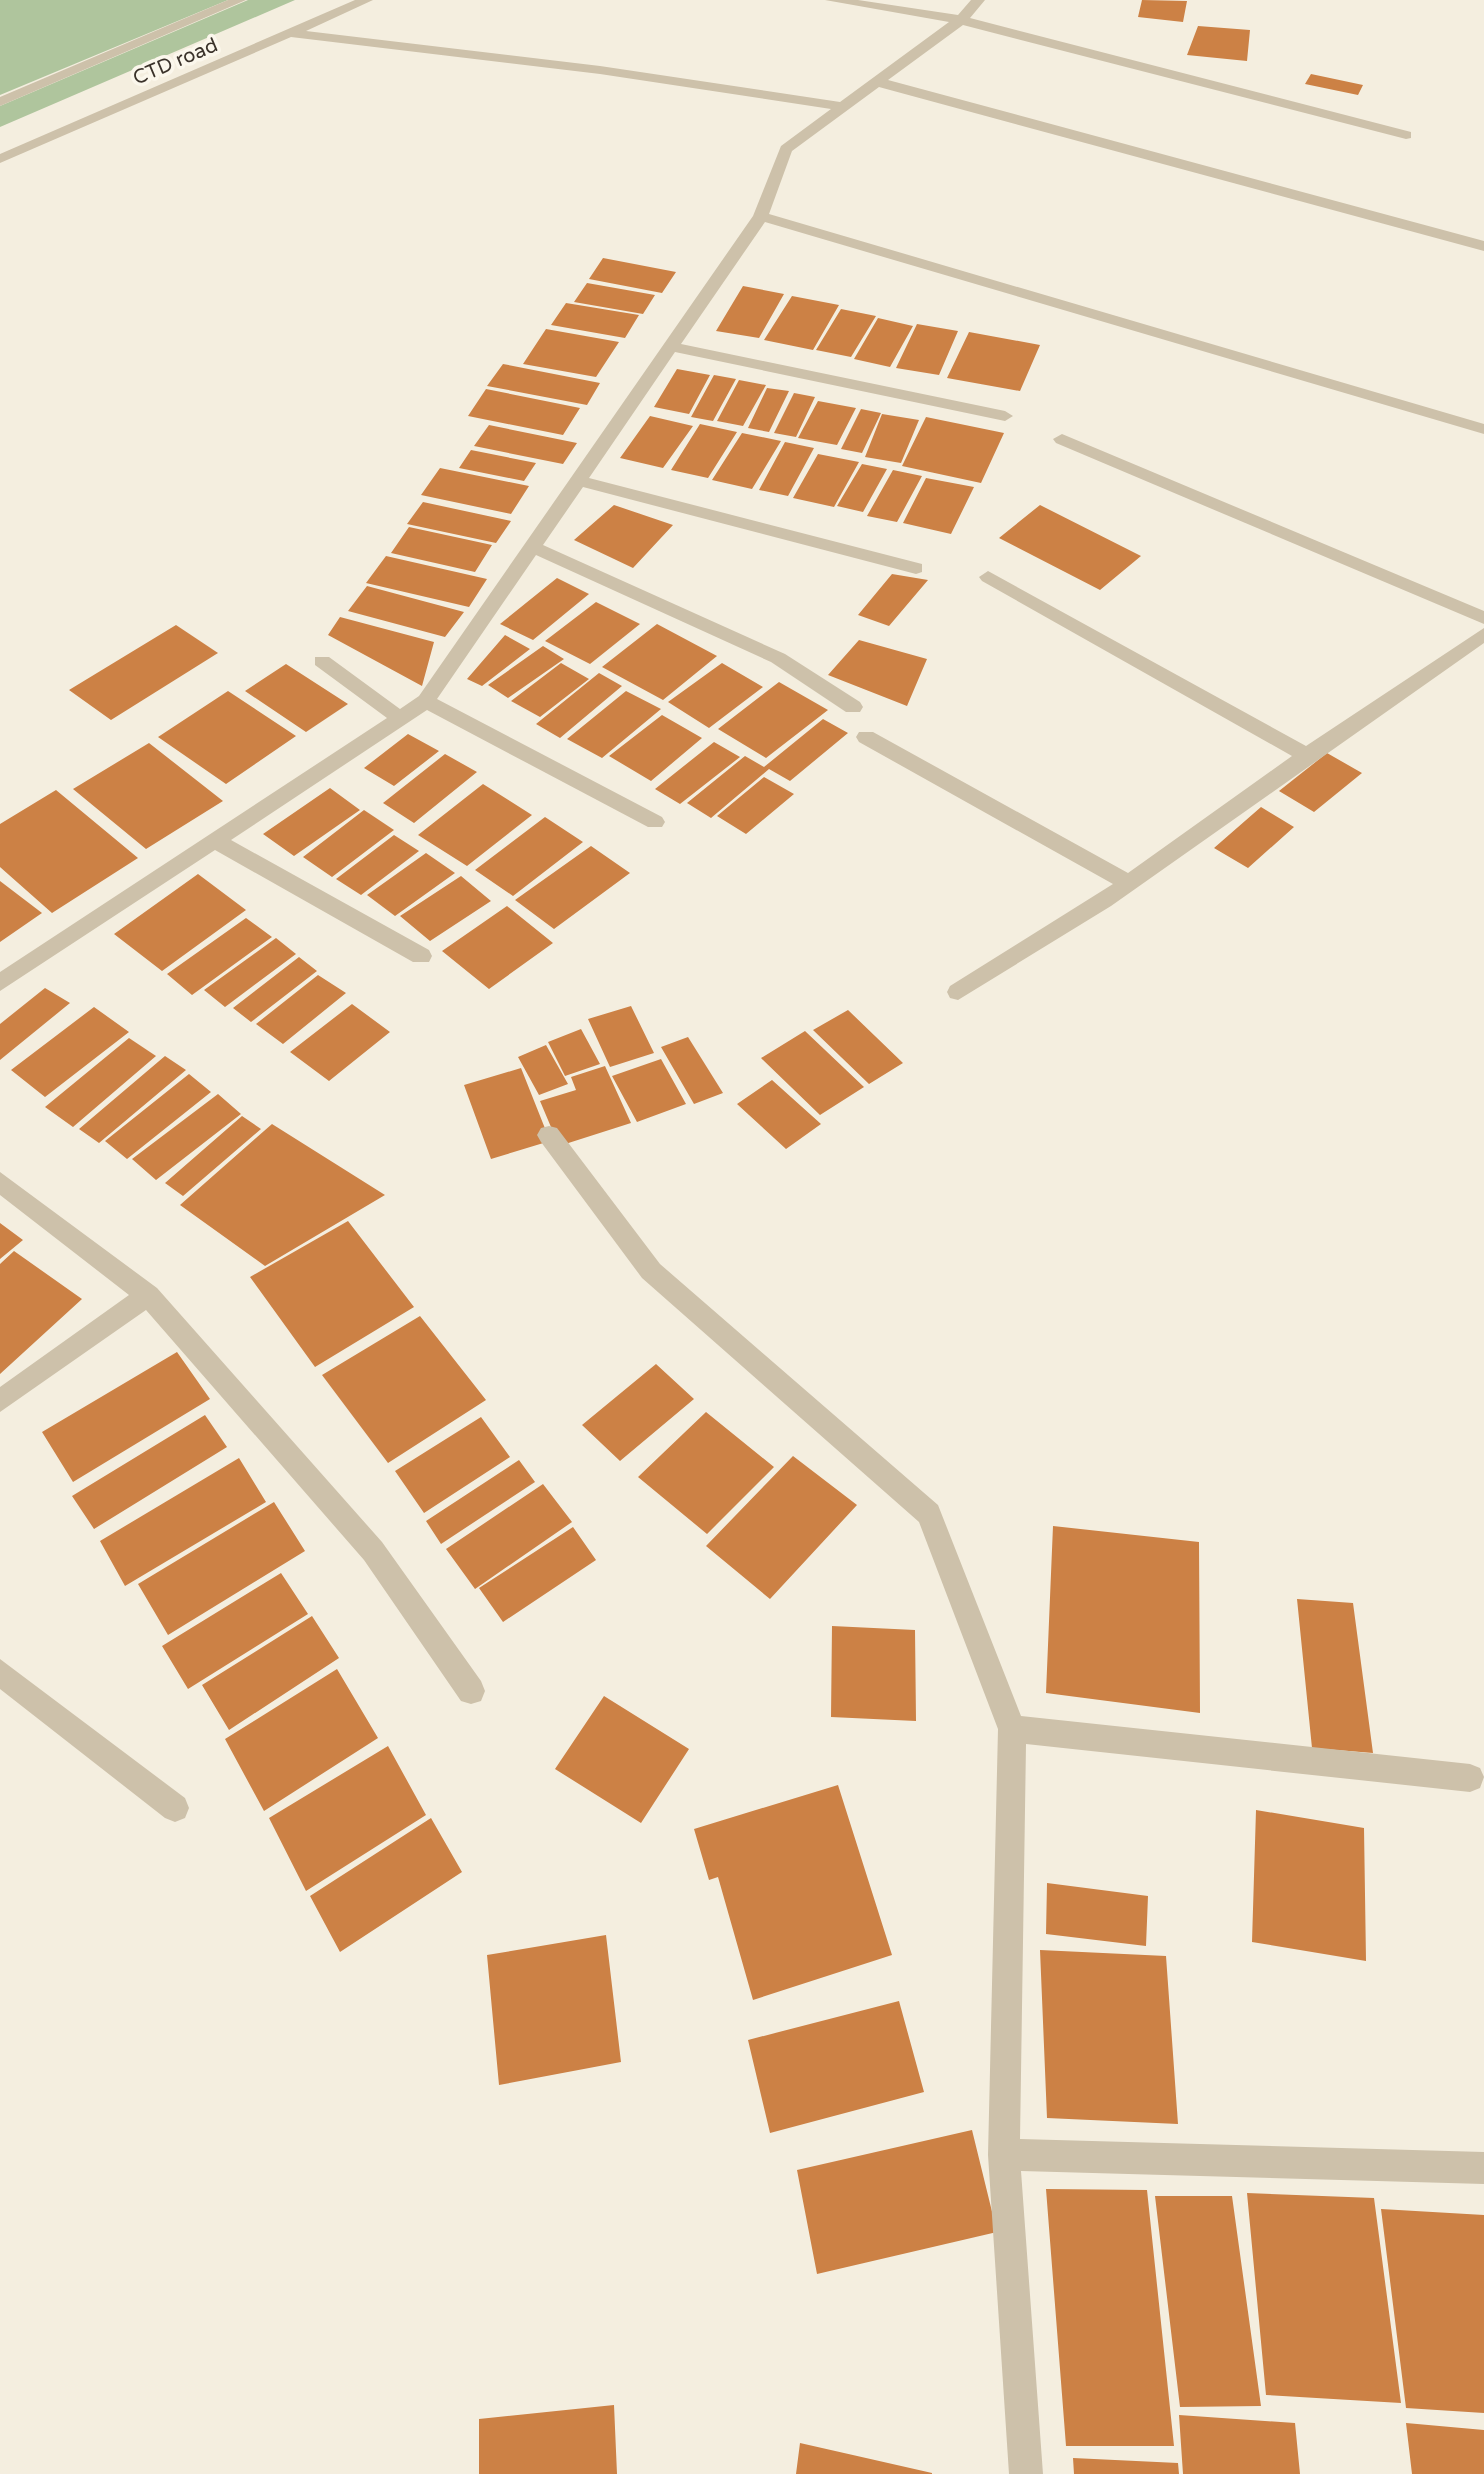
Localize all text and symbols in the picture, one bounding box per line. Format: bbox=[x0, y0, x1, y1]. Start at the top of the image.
street label: CTD road bbox=[129, 33, 221, 90]

